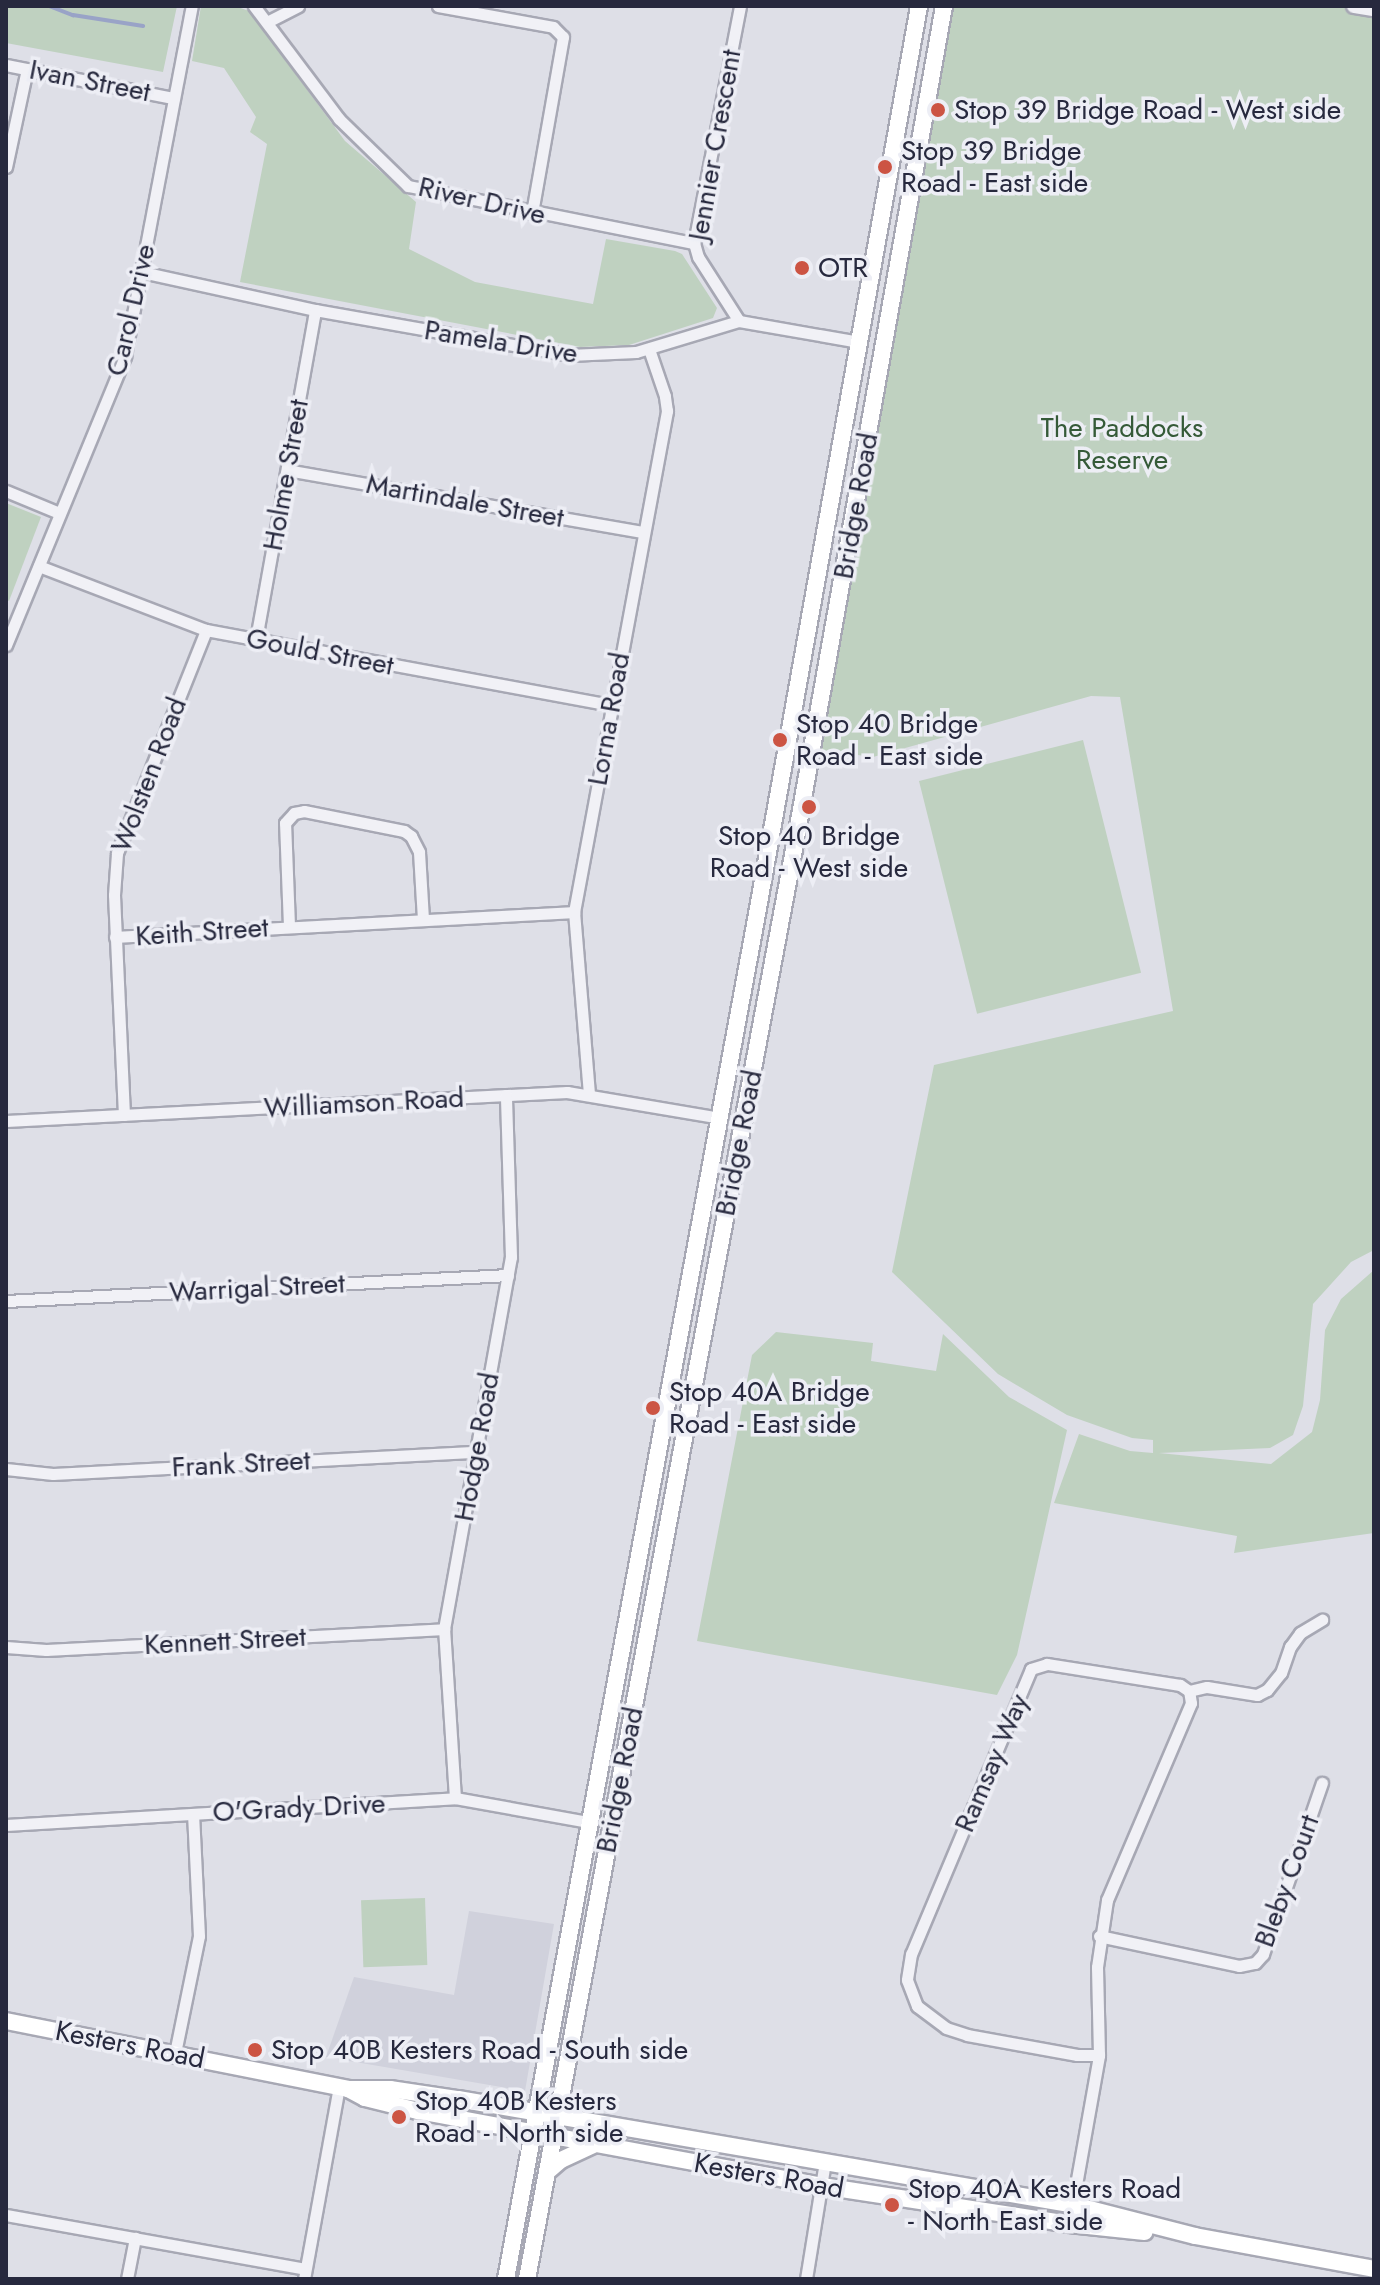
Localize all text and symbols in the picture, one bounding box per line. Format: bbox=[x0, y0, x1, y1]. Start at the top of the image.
street label: Jennier Crescent bbox=[682, 47, 748, 243]
street label: Ivan Street bbox=[27, 53, 153, 109]
place label: Stop 39 Bridge Road - West side bbox=[954, 93, 1341, 127]
marker: Stop 39 Bridge Road - West side bbox=[929, 101, 947, 119]
place label: Stop 39 Bridge Road - East side bbox=[901, 134, 1088, 200]
marker: Stop 39 Bridge Road - East side bbox=[876, 158, 894, 176]
street label: River Drive bbox=[415, 170, 549, 232]
street label: Carol Drive bbox=[100, 241, 162, 379]
place label: OTR bbox=[818, 251, 868, 285]
marker: OTR bbox=[793, 259, 811, 277]
street label: Pamela Drive bbox=[422, 313, 580, 371]
street label: Holme Street bbox=[256, 397, 316, 553]
park label: The Paddocks Reserve bbox=[1041, 411, 1203, 477]
street label: Bridge Road bbox=[827, 430, 885, 582]
street label: Martindale Street bbox=[364, 467, 566, 535]
street label: Gould Street bbox=[244, 621, 396, 683]
street label: Lorna Road bbox=[581, 650, 637, 788]
street label: Wolsten Road bbox=[104, 693, 194, 857]
place label: Stop 40 Bridge Road - East side bbox=[796, 707, 983, 773]
marker: Stop 40 Bridge Road - East side bbox=[771, 731, 789, 749]
marker: Stop 40 Bridge Road - West side bbox=[800, 798, 818, 816]
place label: Stop 40 Bridge Road - West side bbox=[710, 819, 908, 885]
street label: Keith Street bbox=[134, 911, 270, 953]
street label: Bridge Road bbox=[708, 1067, 770, 1219]
street label: Williamson Road bbox=[263, 1081, 465, 1125]
street label: Warrigal Street bbox=[168, 1267, 346, 1309]
street label: Hodge Road bbox=[447, 1370, 507, 1524]
place label: Stop 40A Bridge Road - East side bbox=[669, 1375, 870, 1441]
marker: Stop 40A Bridge Road - East side bbox=[644, 1399, 662, 1417]
street label: Frank Street bbox=[171, 1444, 311, 1484]
street label: Kennett Street bbox=[143, 1620, 307, 1662]
street label: Ramsay Way bbox=[948, 1689, 1036, 1837]
street label: Bridge Road bbox=[589, 1704, 651, 1856]
street label: O'Grady Drive bbox=[212, 1787, 386, 1829]
street label: Bleby Court bbox=[1248, 1810, 1326, 1952]
street label: Kesters Road bbox=[52, 2014, 208, 2076]
place label: Stop 40B Kesters Road - South side bbox=[271, 2033, 688, 2067]
marker: Stop 40B Kesters Road - South side bbox=[246, 2041, 264, 2059]
place label: Stop 40B Kesters Road - North side bbox=[415, 2084, 623, 2150]
marker: Stop 40B Kesters Road - North side bbox=[390, 2108, 408, 2126]
street label: Kesters Road bbox=[691, 2146, 847, 2206]
place label: Stop 40A Kesters Road - North East side bbox=[908, 2172, 1181, 2238]
marker: Stop 40A Kesters Road - North East side bbox=[883, 2196, 901, 2214]

